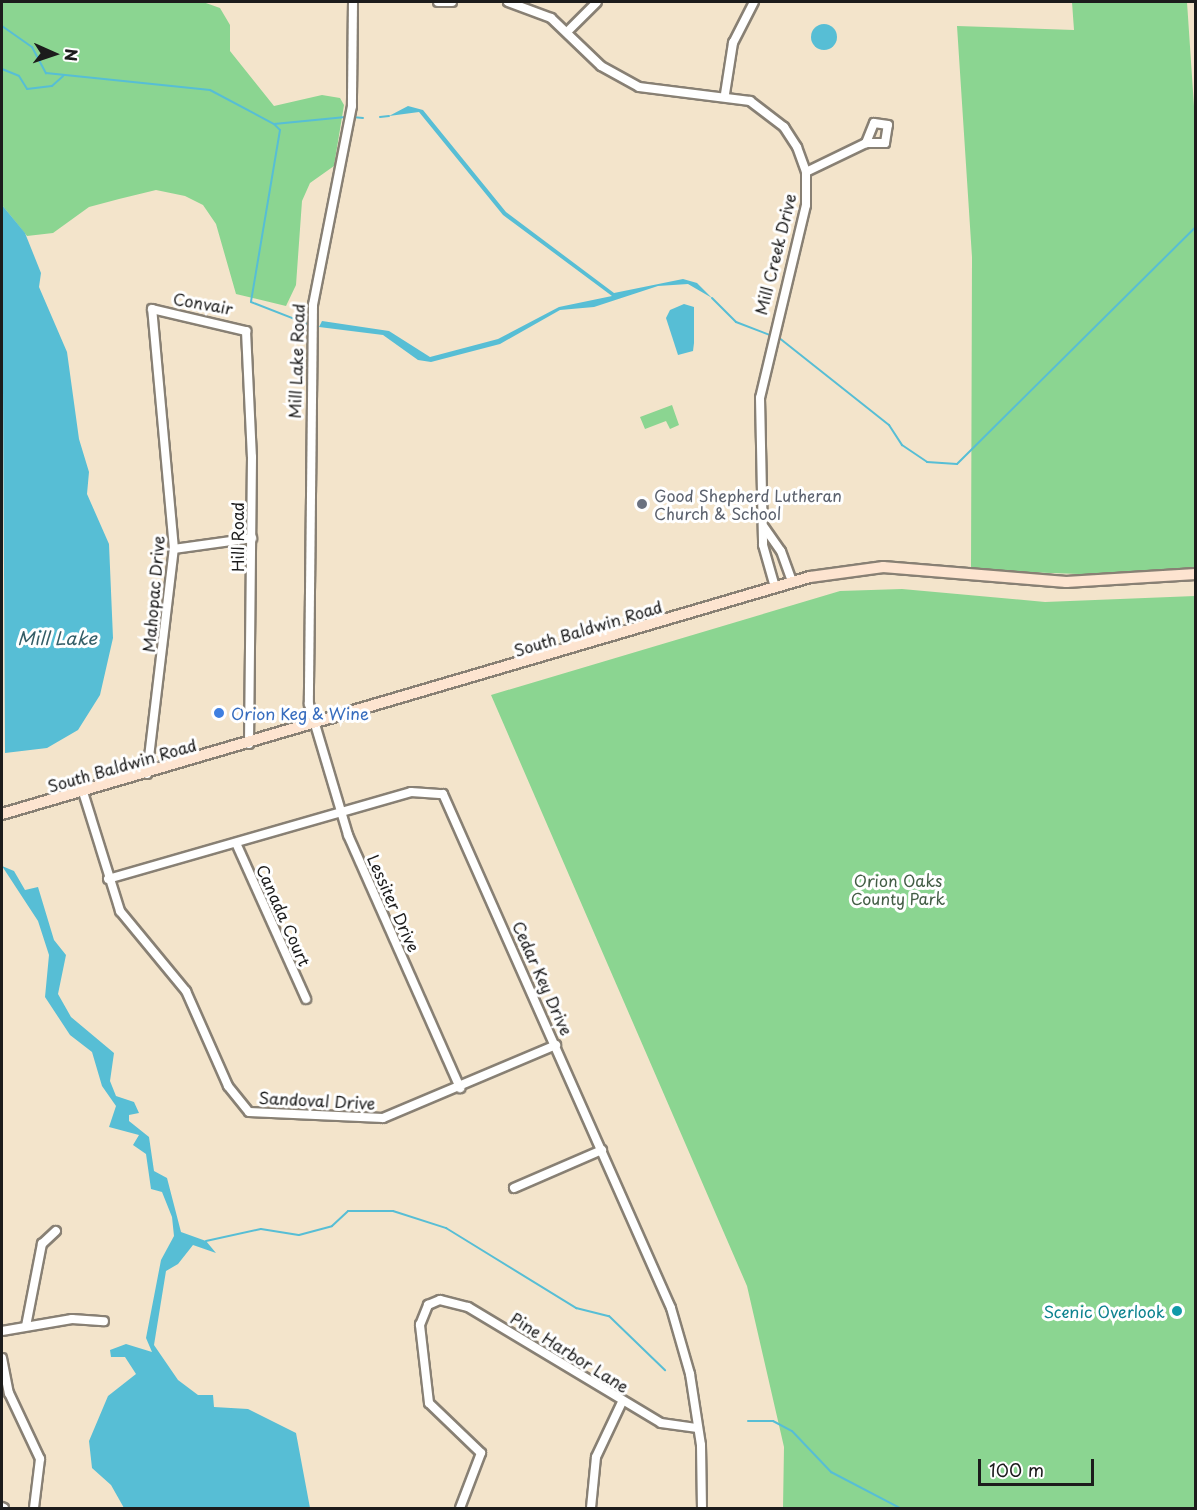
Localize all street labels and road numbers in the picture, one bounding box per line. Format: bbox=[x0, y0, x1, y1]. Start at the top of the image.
street label: Mill Creek Drive bbox=[750, 190, 800, 318]
street label: Convair bbox=[172, 288, 234, 318]
street label: Mill Lake Road bbox=[284, 304, 308, 418]
street label: Hill Road bbox=[227, 502, 247, 572]
street label: Mahopac Drive bbox=[138, 535, 168, 653]
street label: South Baldwin Road bbox=[512, 596, 664, 660]
street label: South Baldwin Road bbox=[45, 735, 199, 795]
street label: Lessiter Drive bbox=[364, 851, 424, 955]
street label: Canada Court bbox=[253, 861, 315, 969]
street label: Cedar Key Drive bbox=[509, 917, 577, 1039]
street label: Sandoval Drive bbox=[258, 1087, 376, 1113]
street label: Pine Harbor Lane bbox=[508, 1308, 632, 1396]

